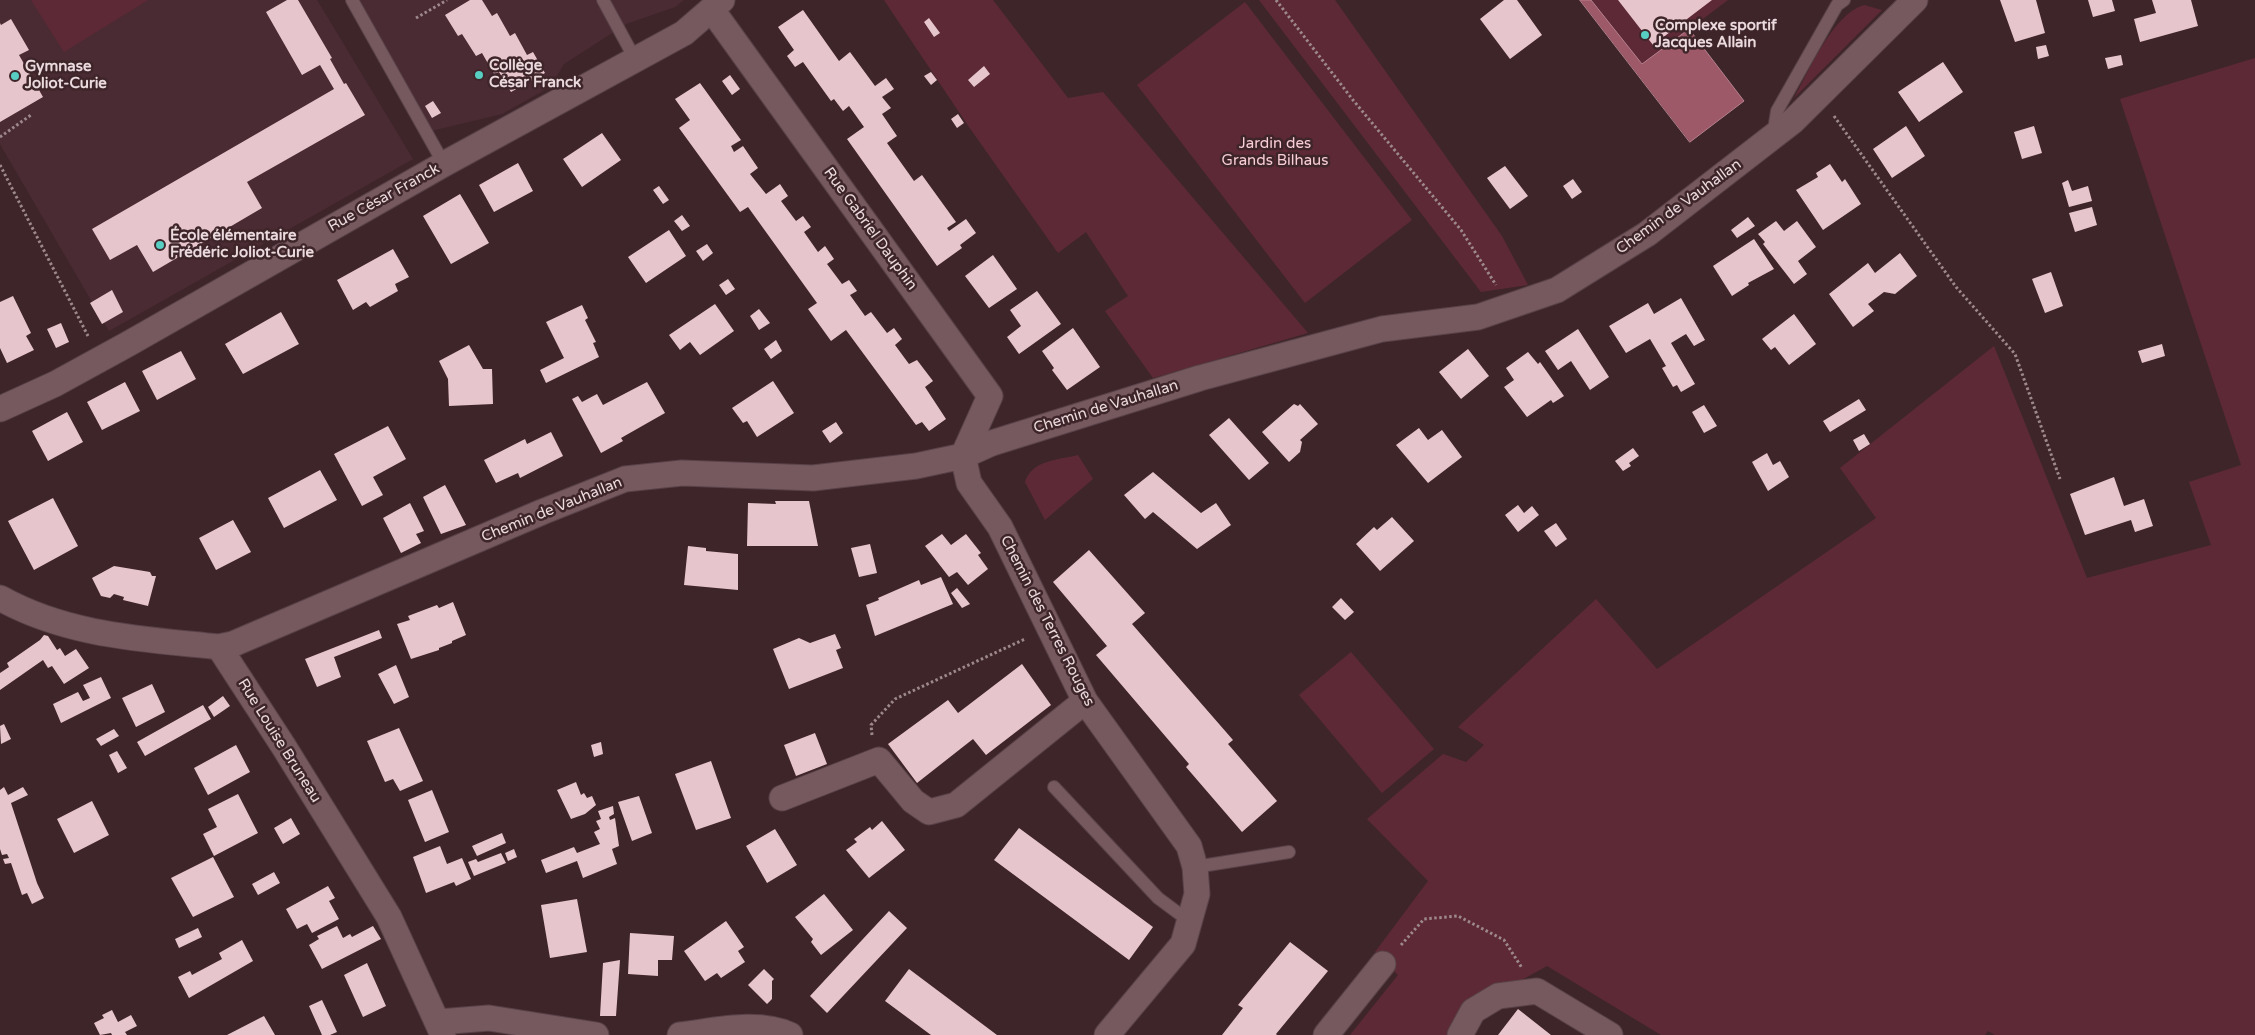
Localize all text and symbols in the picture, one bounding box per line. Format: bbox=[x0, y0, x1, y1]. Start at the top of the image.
place label: Complexe sportif Jacques Allain bbox=[1655, 17, 1777, 52]
marker: Complexe sportif Jacques Allain bbox=[1639, 29, 1651, 41]
place label: Collège César Franck bbox=[489, 57, 581, 92]
place label: Gymnase Joliot-Curie bbox=[25, 58, 107, 93]
marker: Collège César Franck bbox=[473, 69, 485, 81]
marker: Gymnase Joliot-Curie bbox=[9, 70, 21, 82]
park label: Jardin des Grands Bilhaus bbox=[1222, 135, 1328, 170]
street label: Chemin de Vauhallan bbox=[1613, 156, 1745, 258]
street label: Rue César Franck bbox=[325, 160, 443, 236]
street label: Rue Gabriel Dauphin bbox=[819, 164, 921, 294]
place label: École élémentaire Frédéric Joliot-Curie bbox=[170, 227, 314, 262]
marker: École élémentaire Frédéric Joliot-Curie bbox=[154, 239, 166, 251]
street label: Chemin de Vauhallan bbox=[1032, 376, 1180, 438]
street label: Chemin de Vauhallan bbox=[479, 474, 625, 546]
street label: Chemin des Terres Rouges bbox=[996, 533, 1098, 709]
street label: Rue Louise Bruneau bbox=[234, 676, 324, 806]

